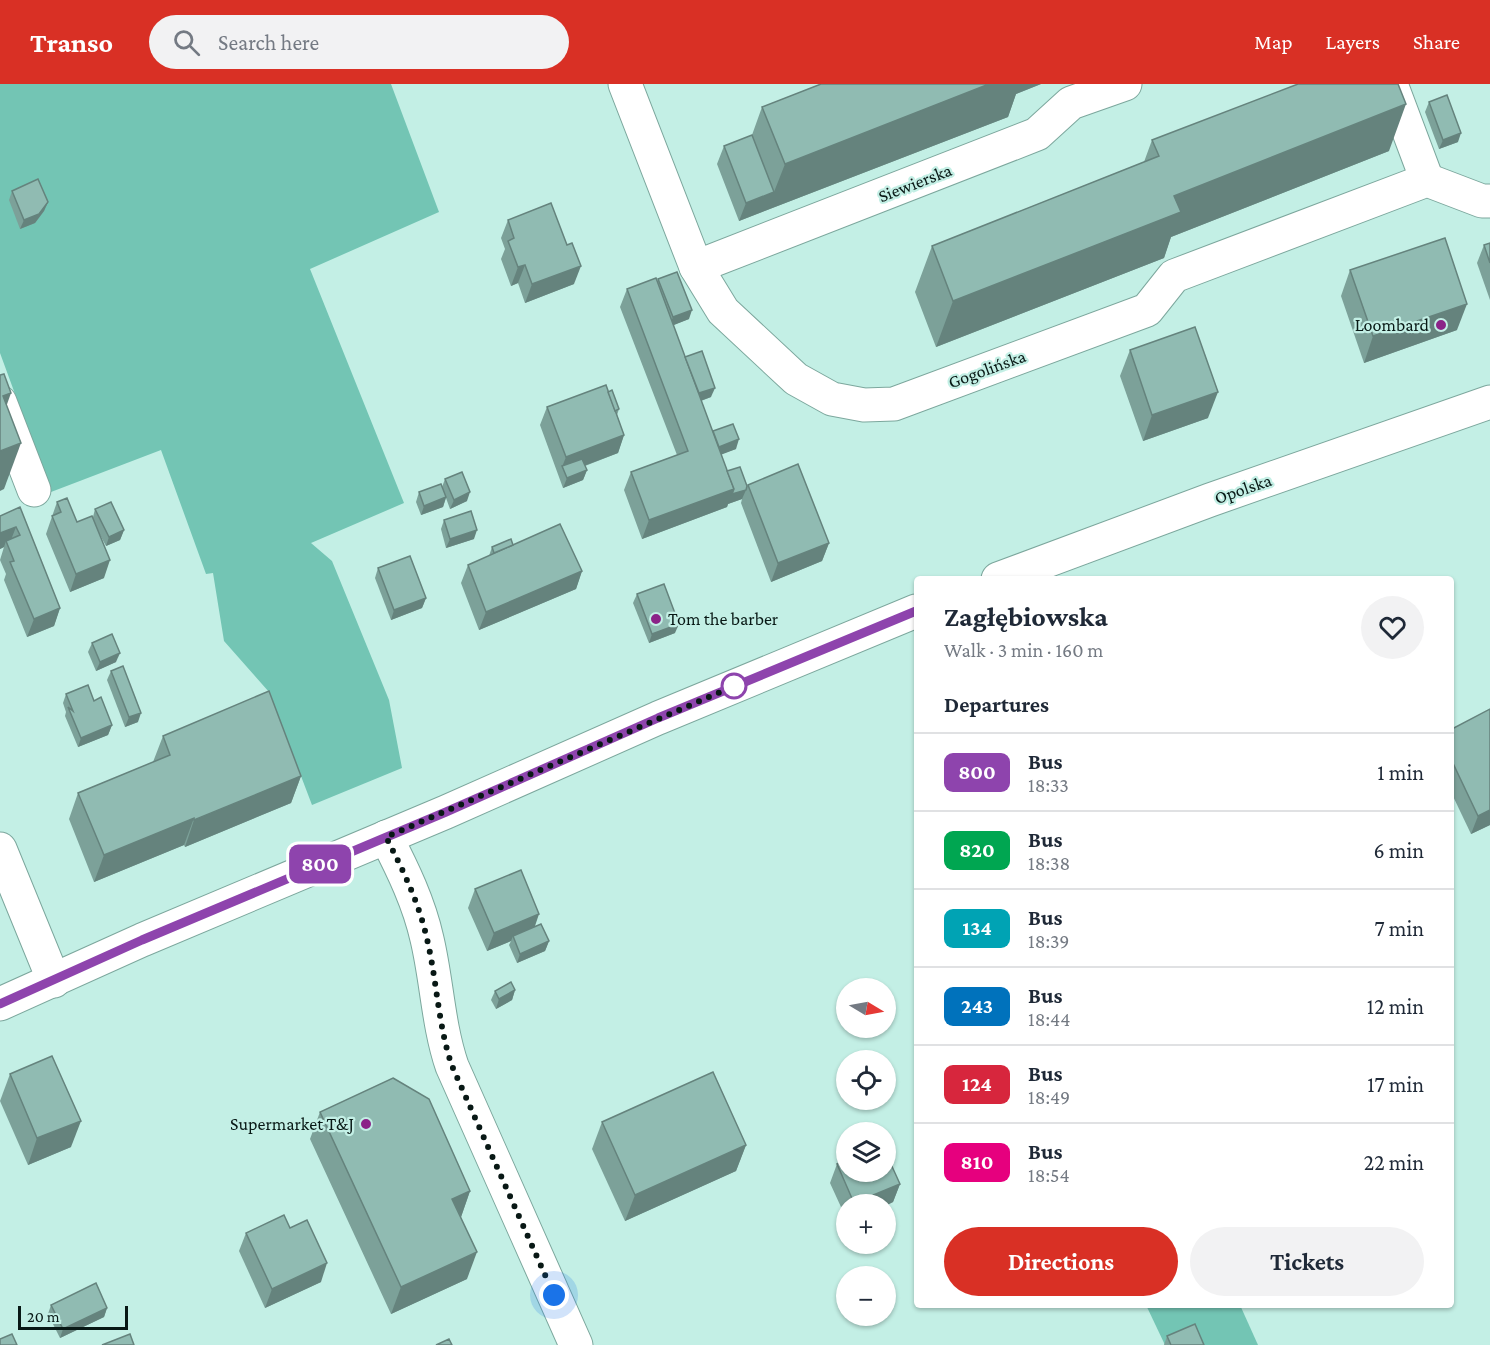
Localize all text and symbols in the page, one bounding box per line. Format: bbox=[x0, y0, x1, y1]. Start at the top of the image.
search box bbox=[149, 15, 569, 69]
icon: search bbox=[170, 26, 203, 59]
text: Transo bbox=[30, 27, 113, 58]
text: Search here bbox=[218, 30, 319, 55]
text: Map bbox=[1254, 30, 1293, 54]
text: Layers bbox=[1326, 30, 1380, 54]
text: Share bbox=[1413, 30, 1460, 54]
street label: Siewierska bbox=[875, 160, 955, 206]
place label: Loombard bbox=[1355, 315, 1430, 335]
marker: Loombard bbox=[1434, 318, 1448, 332]
street label: Gogolińska bbox=[946, 346, 1028, 392]
street label: Opolska bbox=[1212, 470, 1274, 508]
button: heart bbox=[1361, 596, 1424, 659]
text: Zagłębiowska bbox=[944, 601, 1108, 632]
place label: Tom the barber bbox=[668, 609, 779, 629]
marker: Tom the barber bbox=[649, 612, 663, 626]
text: Walk · 3 min · 160 m bbox=[944, 639, 1103, 661]
unlabelled marker bbox=[721, 673, 747, 699]
text: Departures bbox=[944, 692, 1049, 717]
text: Bus bbox=[1028, 749, 1062, 774]
text: 800 bbox=[958, 760, 996, 784]
text: 1 min bbox=[1377, 760, 1424, 785]
text: 18:33 bbox=[1028, 774, 1069, 796]
text: Bus bbox=[1028, 827, 1062, 852]
text: 820 bbox=[959, 838, 995, 862]
text: 6 min bbox=[1373, 838, 1424, 863]
line badge: 800 bbox=[286, 844, 354, 884]
text: 800 bbox=[301, 852, 339, 876]
text: 18:38 bbox=[1028, 852, 1070, 874]
text: Bus bbox=[1028, 905, 1062, 930]
text: 134 bbox=[962, 916, 992, 940]
text: 7 min bbox=[1374, 916, 1424, 941]
text: 18:39 bbox=[1028, 930, 1070, 952]
north arrow bbox=[836, 978, 896, 1038]
map controls bbox=[836, 978, 896, 1326]
text: Bus bbox=[1028, 983, 1062, 1008]
text: 243 bbox=[961, 994, 993, 1018]
text: 12 min bbox=[1367, 994, 1424, 1019]
text: 18:44 bbox=[1028, 1008, 1070, 1030]
button: locate bbox=[836, 1050, 896, 1110]
text: Bus bbox=[1028, 1061, 1062, 1086]
text: 124 bbox=[962, 1072, 992, 1096]
text: 17 min bbox=[1367, 1072, 1424, 1097]
text: 18:49 bbox=[1028, 1086, 1070, 1108]
place label: Supermarket T&J bbox=[230, 1114, 354, 1134]
marker: Supermarket T&J bbox=[359, 1117, 373, 1131]
button: layers bbox=[836, 1122, 896, 1182]
text: Bus bbox=[1028, 1139, 1062, 1164]
text: 810 bbox=[961, 1150, 993, 1174]
text: 22 min bbox=[1364, 1150, 1424, 1175]
text: 18:54 bbox=[1028, 1164, 1070, 1186]
button: + bbox=[836, 1194, 896, 1254]
button: Directions bbox=[944, 1227, 1178, 1296]
button: Tickets bbox=[1190, 1227, 1424, 1296]
button: − bbox=[836, 1266, 896, 1326]
your location bbox=[539, 1280, 569, 1310]
scale bar bbox=[18, 1303, 128, 1330]
text: 20 m bbox=[27, 1308, 60, 1325]

